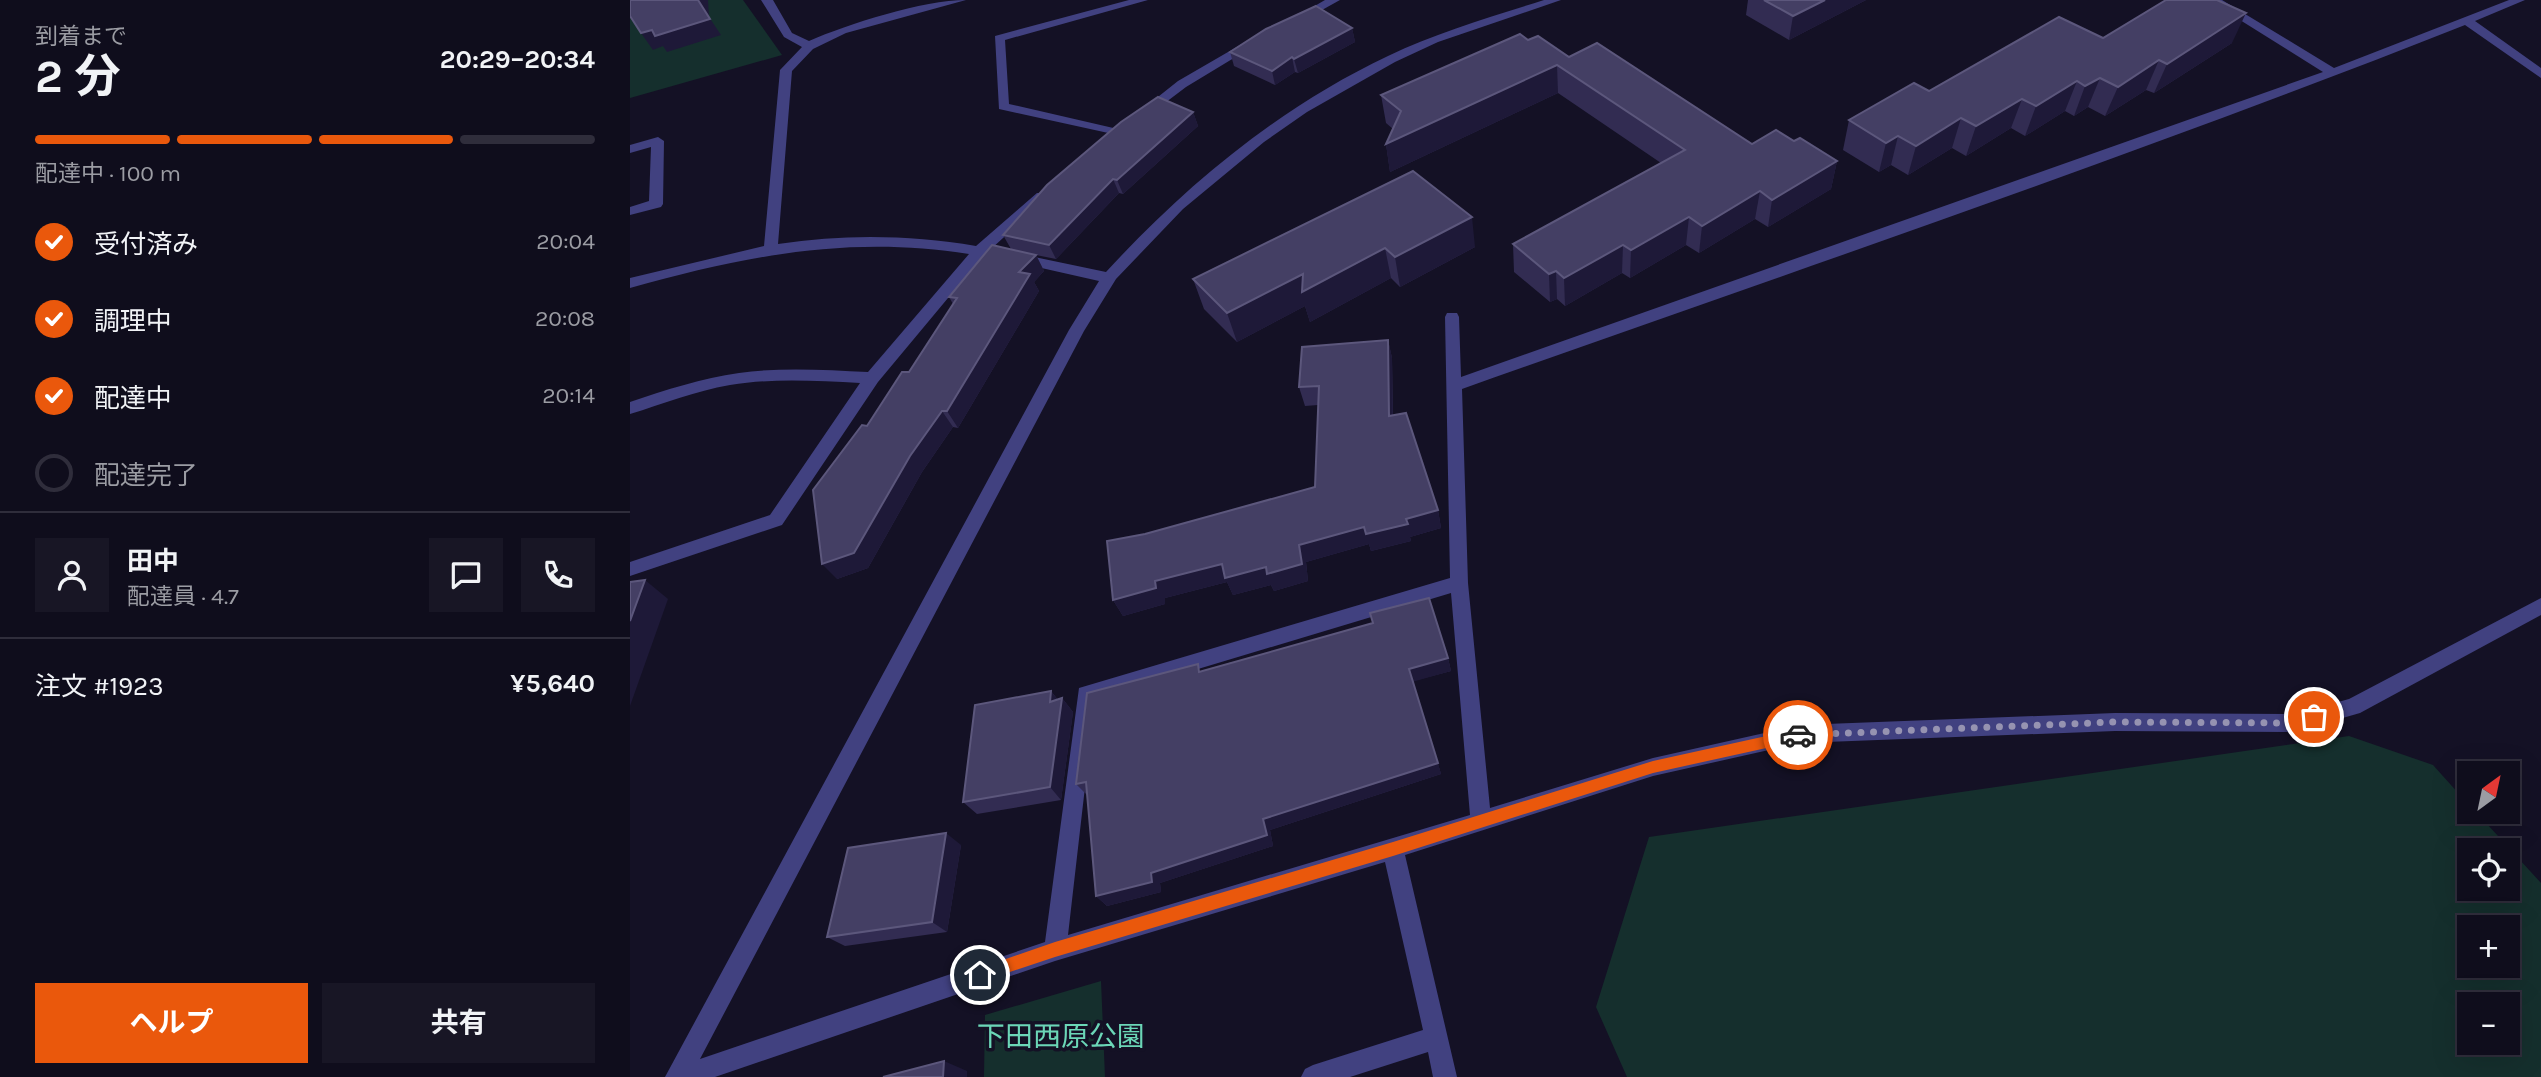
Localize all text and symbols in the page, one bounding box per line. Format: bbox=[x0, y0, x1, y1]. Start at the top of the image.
text: 到着まで bbox=[35, 23, 127, 50]
text: 20:29–20:34 bbox=[440, 44, 595, 75]
text: 2 分 bbox=[35, 50, 120, 104]
text: 配達中 · 100 m bbox=[35, 160, 181, 187]
icon: check bbox=[35, 223, 73, 261]
text: 20:04 bbox=[536, 228, 595, 255]
text: 受付済み bbox=[94, 229, 198, 260]
icon: check bbox=[35, 300, 73, 338]
text: 20:08 bbox=[535, 305, 595, 332]
text: 調理中 bbox=[94, 306, 172, 337]
icon: check bbox=[35, 377, 73, 415]
text: 20:14 bbox=[542, 382, 595, 409]
text: 配達中 bbox=[94, 383, 172, 414]
text: 配達完了 bbox=[94, 460, 198, 491]
button: person bbox=[35, 538, 109, 612]
button: chat bbox=[429, 538, 503, 612]
button: phone bbox=[521, 538, 595, 612]
text: 田中 bbox=[127, 546, 179, 577]
text: 配達員 · 4.7 bbox=[127, 583, 239, 610]
text: ¥5,640 bbox=[510, 668, 595, 699]
text: 注文 #1923 bbox=[35, 671, 164, 702]
pin bbox=[2284, 687, 2344, 747]
icon: bag bbox=[2295, 698, 2333, 736]
courier bbox=[1763, 700, 1833, 770]
icon: car bbox=[1779, 716, 1817, 754]
north arrow bbox=[2457, 761, 2520, 824]
map controls bbox=[2457, 761, 2520, 1055]
button: locate bbox=[2457, 838, 2520, 901]
button: + bbox=[2457, 915, 2520, 978]
pin bbox=[950, 945, 1010, 1005]
icon: home bbox=[961, 956, 999, 994]
button: ヘルプ bbox=[35, 983, 308, 1063]
button: 共有 bbox=[322, 983, 595, 1063]
button: − bbox=[2457, 992, 2520, 1055]
park label: 下田西原公園 bbox=[977, 1020, 1145, 1053]

